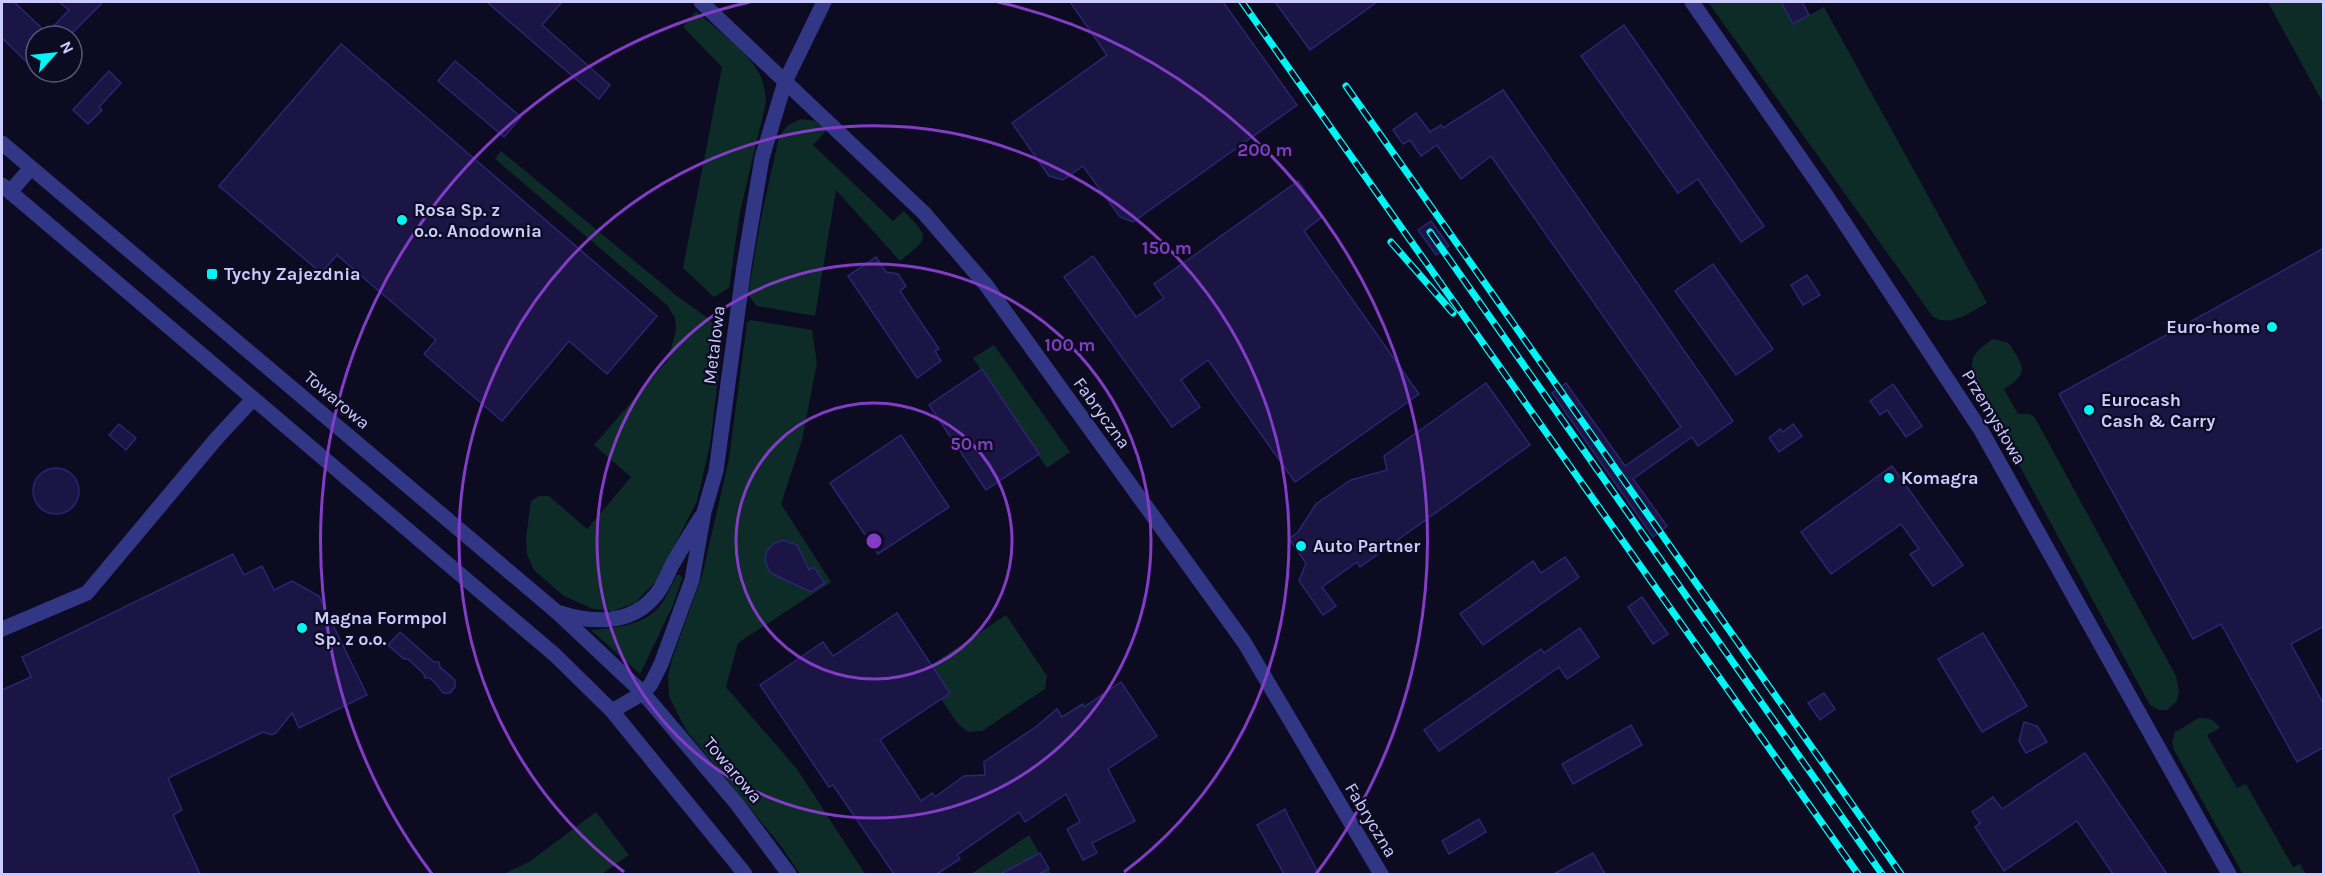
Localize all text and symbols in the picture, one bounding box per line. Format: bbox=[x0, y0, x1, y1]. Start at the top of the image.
north arrow bbox=[24, 24, 84, 84]
text: N bbox=[56, 38, 78, 57]
text: 200 m bbox=[1237, 139, 1293, 161]
place label: Rosa Sp. z o.o. Anodownia bbox=[414, 199, 542, 242]
marker: Rosa Sp. z o.o. Anodownia bbox=[395, 213, 409, 227]
text: 150 m bbox=[1142, 237, 1192, 259]
place label: Tychy Zajezdnia bbox=[224, 263, 361, 285]
marker: Tychy Zajezdnia bbox=[205, 267, 219, 281]
street label: Metalowa bbox=[698, 304, 730, 386]
place label: Euro-home bbox=[2166, 316, 2260, 338]
marker: Euro-home bbox=[2265, 320, 2279, 334]
text: 100 m bbox=[1045, 334, 1095, 356]
street label: Towarowa bbox=[299, 366, 375, 434]
street label: Przemysłowa bbox=[1957, 366, 2031, 468]
street label: Fabryczna bbox=[1069, 373, 1135, 453]
place label: Eurocash Cash & Carry bbox=[2101, 389, 2215, 432]
marker: Eurocash Cash & Carry bbox=[2082, 403, 2096, 417]
text: 50 m bbox=[950, 433, 994, 455]
place label: Komagra bbox=[1901, 467, 1979, 489]
marker: Komagra bbox=[1882, 471, 1896, 485]
centre of rings bbox=[864, 531, 884, 551]
place label: Auto Partner bbox=[1313, 535, 1420, 557]
marker: Auto Partner bbox=[1294, 539, 1308, 553]
place label: Magna Formpol Sp. z o.o. bbox=[314, 607, 447, 650]
marker: Magna Formpol Sp. z o.o. bbox=[295, 621, 309, 635]
street label: Towarowa bbox=[699, 732, 767, 808]
street label: Fabryczna bbox=[1340, 779, 1402, 861]

